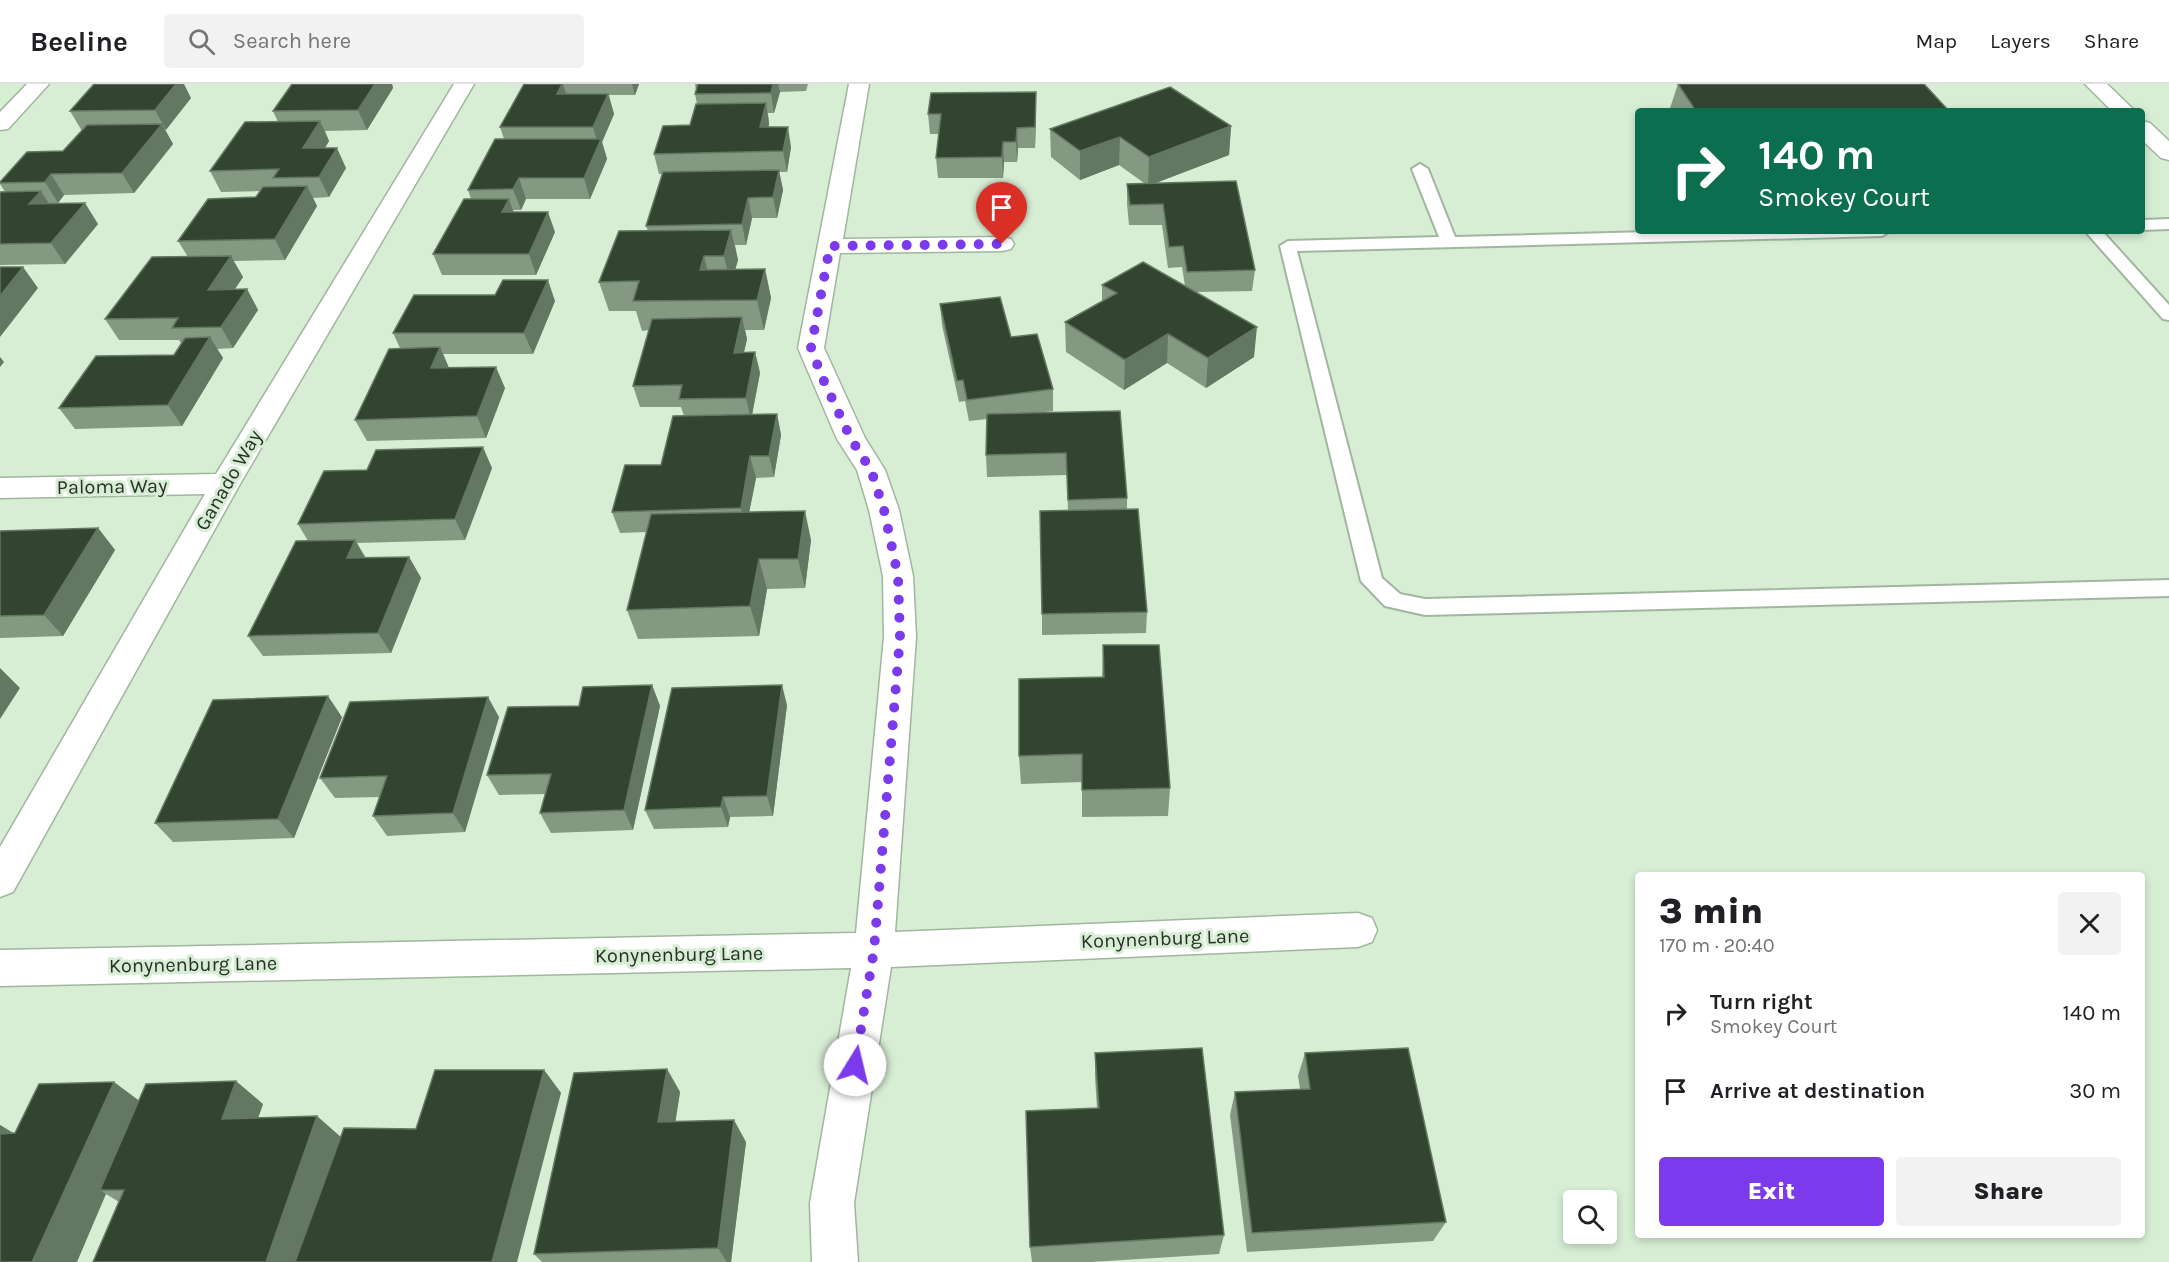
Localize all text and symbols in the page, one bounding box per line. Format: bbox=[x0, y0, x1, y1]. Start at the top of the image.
search box bbox=[164, 14, 584, 68]
text: Beeline bbox=[30, 25, 128, 58]
icon: search bbox=[185, 25, 218, 58]
text: Search here bbox=[233, 28, 351, 54]
text: Map bbox=[1915, 29, 1957, 53]
text: Layers bbox=[1990, 29, 2051, 53]
text: Share bbox=[2084, 29, 2139, 53]
text: 140 m bbox=[1758, 130, 1875, 180]
icon: right bbox=[1659, 132, 1737, 210]
text: Smokey Court bbox=[1758, 181, 1930, 213]
pin bbox=[976, 182, 1027, 244]
icon: arrive bbox=[985, 191, 1018, 224]
street label: Ganado Way bbox=[190, 426, 266, 535]
street label: Paloma Way bbox=[56, 474, 168, 499]
text: 3 min bbox=[1659, 890, 1763, 932]
button: close bbox=[2058, 892, 2121, 955]
street label: Konynenburg Lane bbox=[1080, 924, 1250, 953]
text: 170 m · 20:40 bbox=[1659, 934, 1775, 957]
street label: Konynenburg Lane bbox=[595, 942, 763, 967]
street label: Konynenburg Lane bbox=[109, 952, 277, 977]
text: Turn right bbox=[1710, 989, 1813, 1015]
icon: right bbox=[1659, 997, 1692, 1030]
text: 140 m bbox=[2063, 1000, 2121, 1026]
text: Smokey Court bbox=[1710, 1015, 1837, 1038]
position arrow bbox=[823, 1033, 887, 1097]
icon: arrive bbox=[1659, 1075, 1692, 1108]
text: Arrive at destination bbox=[1710, 1078, 1925, 1104]
text: 30 m bbox=[2069, 1078, 2121, 1104]
button: Exit bbox=[1659, 1157, 1884, 1226]
button: Share bbox=[1896, 1157, 2121, 1226]
map controls bbox=[1563, 1190, 1617, 1244]
button: search bbox=[1563, 1190, 1617, 1244]

